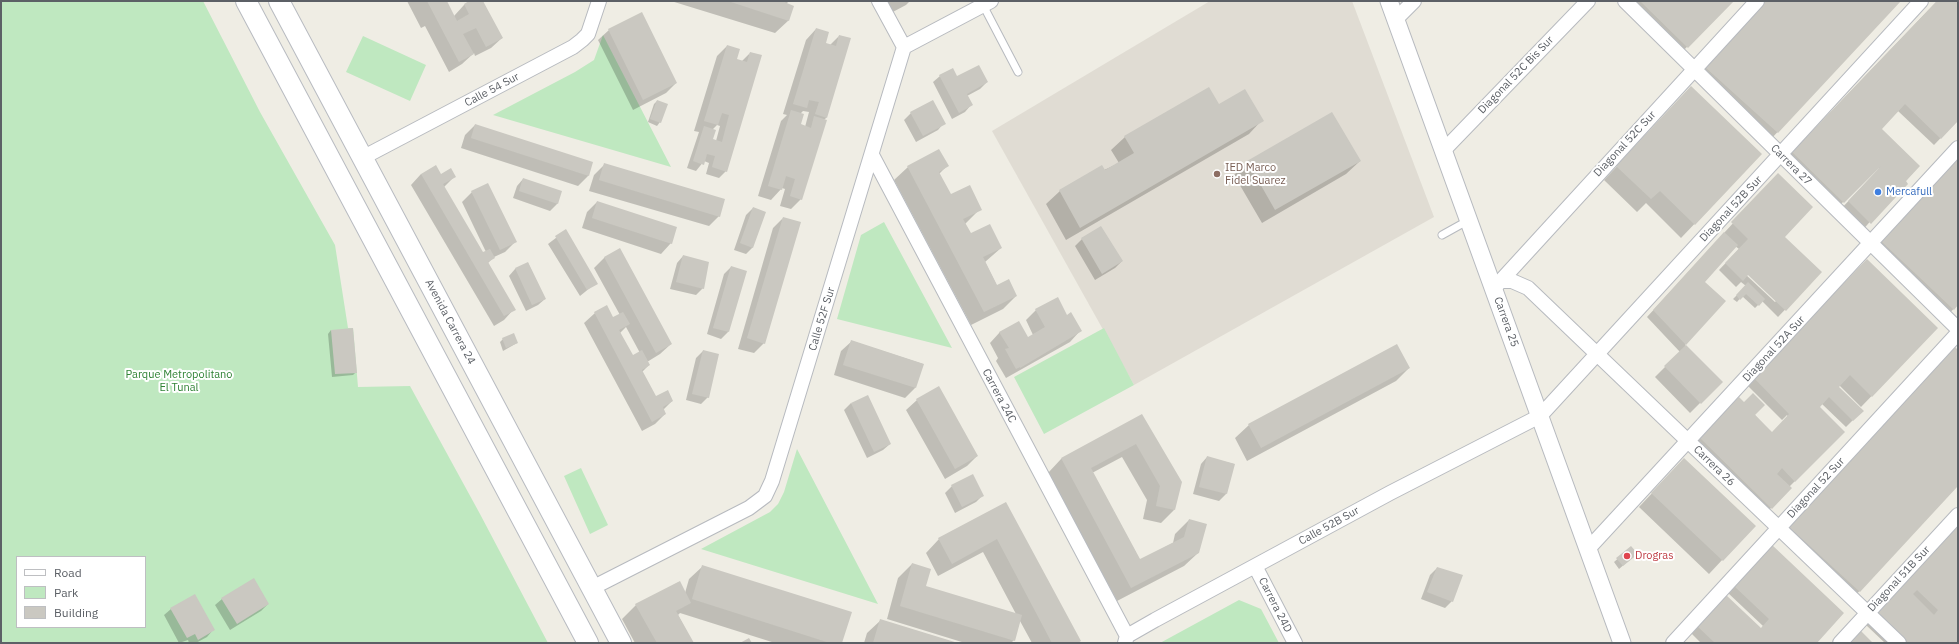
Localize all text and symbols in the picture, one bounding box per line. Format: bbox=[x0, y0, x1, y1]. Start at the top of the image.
street label: Diagonal 52C Bis Sur bbox=[1476, 33, 1556, 117]
street label: Calle 54 Sur bbox=[463, 70, 521, 110]
street label: Diagonal 52C Sur bbox=[1591, 108, 1659, 180]
street label: Carrera 27 bbox=[1768, 142, 1814, 188]
place label: IED Marco Fidel Suarez bbox=[1225, 161, 1285, 187]
marker: IED Marco Fidel Suarez bbox=[1212, 169, 1222, 179]
street label: Diagonal 52B Sur bbox=[1697, 173, 1765, 245]
place label: Mercafull bbox=[1886, 185, 1932, 199]
marker: Mercafull bbox=[1873, 187, 1883, 197]
street label: Avenida Carrera 24 bbox=[422, 277, 478, 367]
street label: Calle 52F Sur bbox=[806, 286, 838, 352]
street label: Carrera 25 bbox=[1491, 295, 1521, 349]
street label: Diagonal 52A Sur bbox=[1740, 313, 1808, 385]
street label: Carrera 24C bbox=[979, 367, 1019, 425]
park label: Parque Metropolitano El Tunal bbox=[125, 368, 233, 394]
street label: Carrera 26 bbox=[1691, 443, 1737, 489]
street label: Diagonal 52 Sur bbox=[1785, 455, 1847, 521]
street label: Calle 52B Sur bbox=[1297, 504, 1361, 548]
street label: Diagonal 51B Sur bbox=[1865, 543, 1933, 615]
place label: Drogras bbox=[1635, 549, 1674, 563]
marker: Drogras bbox=[1622, 551, 1632, 561]
legend bbox=[16, 556, 146, 628]
text: Road bbox=[54, 565, 82, 580]
street label: Carrera 24D bbox=[1256, 575, 1294, 635]
text: Park bbox=[54, 585, 78, 600]
text: Building bbox=[54, 605, 98, 620]

